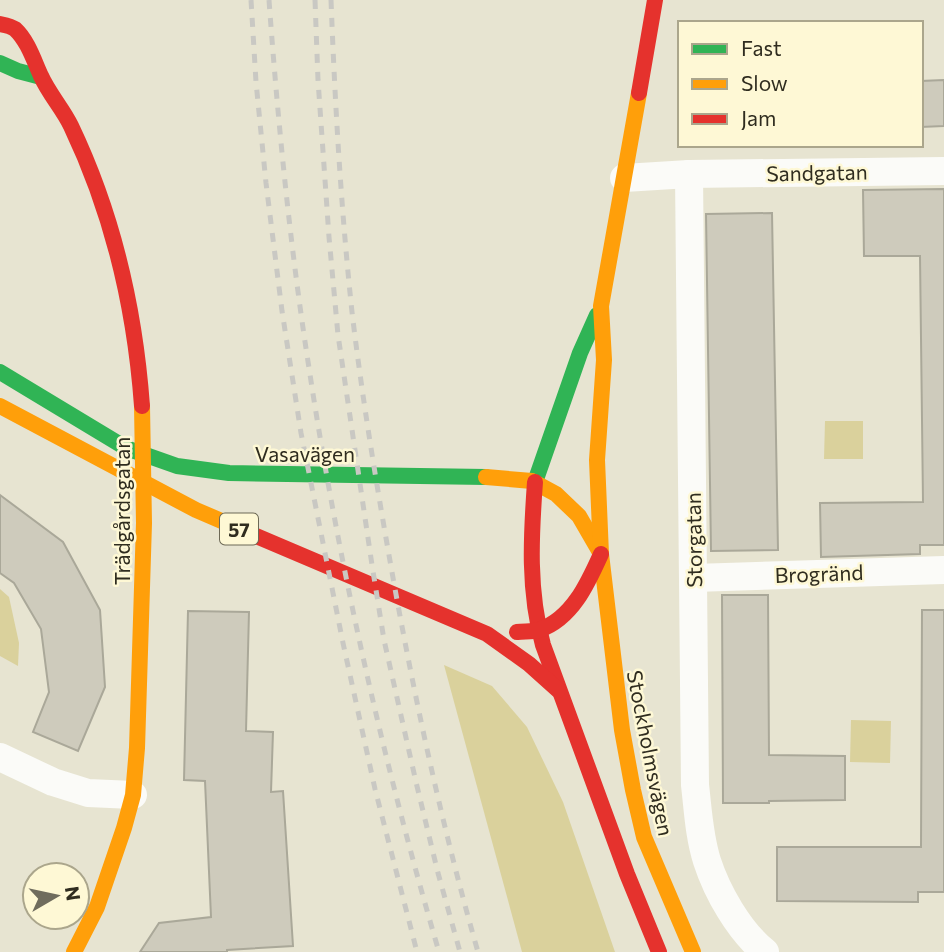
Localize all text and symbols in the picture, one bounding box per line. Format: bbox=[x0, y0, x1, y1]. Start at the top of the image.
legend bbox=[678, 21, 923, 147]
text: Fast bbox=[741, 35, 782, 60]
text: Slow bbox=[741, 70, 788, 95]
text: Jam bbox=[741, 105, 776, 130]
street label: Sandgatan bbox=[766, 159, 868, 185]
street label: Trädgårdsgatan bbox=[109, 437, 134, 585]
street label: Vasavägen bbox=[255, 441, 355, 466]
street label: Storgatan bbox=[680, 492, 706, 588]
road number: 57 bbox=[220, 514, 258, 544]
street label: Brogränd bbox=[774, 559, 864, 587]
street label: Stockholmsvägen bbox=[623, 668, 679, 838]
north arrow bbox=[21, 861, 91, 931]
text: N bbox=[61, 884, 86, 902]

